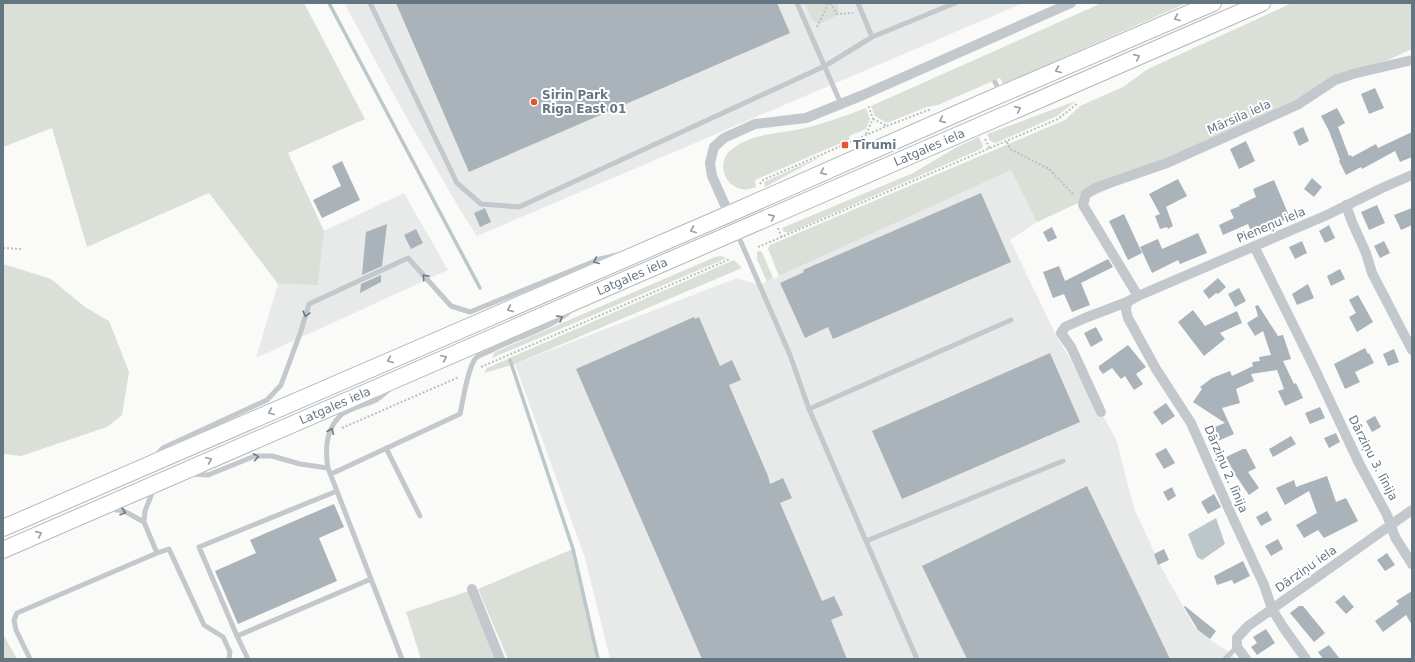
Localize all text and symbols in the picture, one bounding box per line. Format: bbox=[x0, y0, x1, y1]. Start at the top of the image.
one-way arrow bbox=[1174, 14, 1181, 22]
one-way arrow bbox=[1133, 54, 1141, 62]
one-way arrow bbox=[1054, 65, 1062, 73]
place label: Sirin Park Riga East 01 bbox=[542, 88, 626, 116]
marker: Sirin Park Riga East 01 bbox=[529, 97, 539, 107]
street label: Mārsila iela bbox=[1205, 97, 1273, 137]
one-way arrow bbox=[1014, 106, 1022, 114]
one-way arrow bbox=[939, 115, 947, 123]
street label: Latgales iela bbox=[892, 126, 967, 169]
place label: Tīrumi bbox=[853, 138, 896, 152]
marker: Tīrumi bbox=[840, 140, 850, 150]
one-way arrow bbox=[820, 168, 827, 176]
street label: Pieneņu iela bbox=[1235, 204, 1307, 246]
one-way arrow bbox=[768, 213, 775, 221]
one-way arrow bbox=[690, 225, 697, 233]
street label: Latgales iela bbox=[595, 255, 670, 298]
one-way arrow bbox=[592, 256, 599, 264]
one-way arrow bbox=[422, 274, 429, 282]
one-way arrow bbox=[506, 304, 514, 312]
one-way arrow bbox=[302, 310, 311, 317]
one-way arrow bbox=[556, 316, 563, 323]
one-way arrow bbox=[440, 355, 448, 363]
one-way arrow bbox=[387, 356, 394, 364]
street label: Latgales iela bbox=[297, 384, 373, 427]
one-way arrow bbox=[267, 407, 275, 415]
street label: Dārziņu 3. līnija bbox=[1345, 413, 1401, 503]
street label: Dārziņu 2. līnija bbox=[1201, 423, 1251, 515]
one-way arrow bbox=[327, 427, 335, 434]
one-way arrow bbox=[253, 453, 259, 462]
one-way arrow bbox=[205, 457, 213, 465]
one-way arrow bbox=[120, 507, 127, 516]
one-way arrow bbox=[34, 531, 42, 539]
street label: Dārziņu iela bbox=[1273, 543, 1339, 595]

